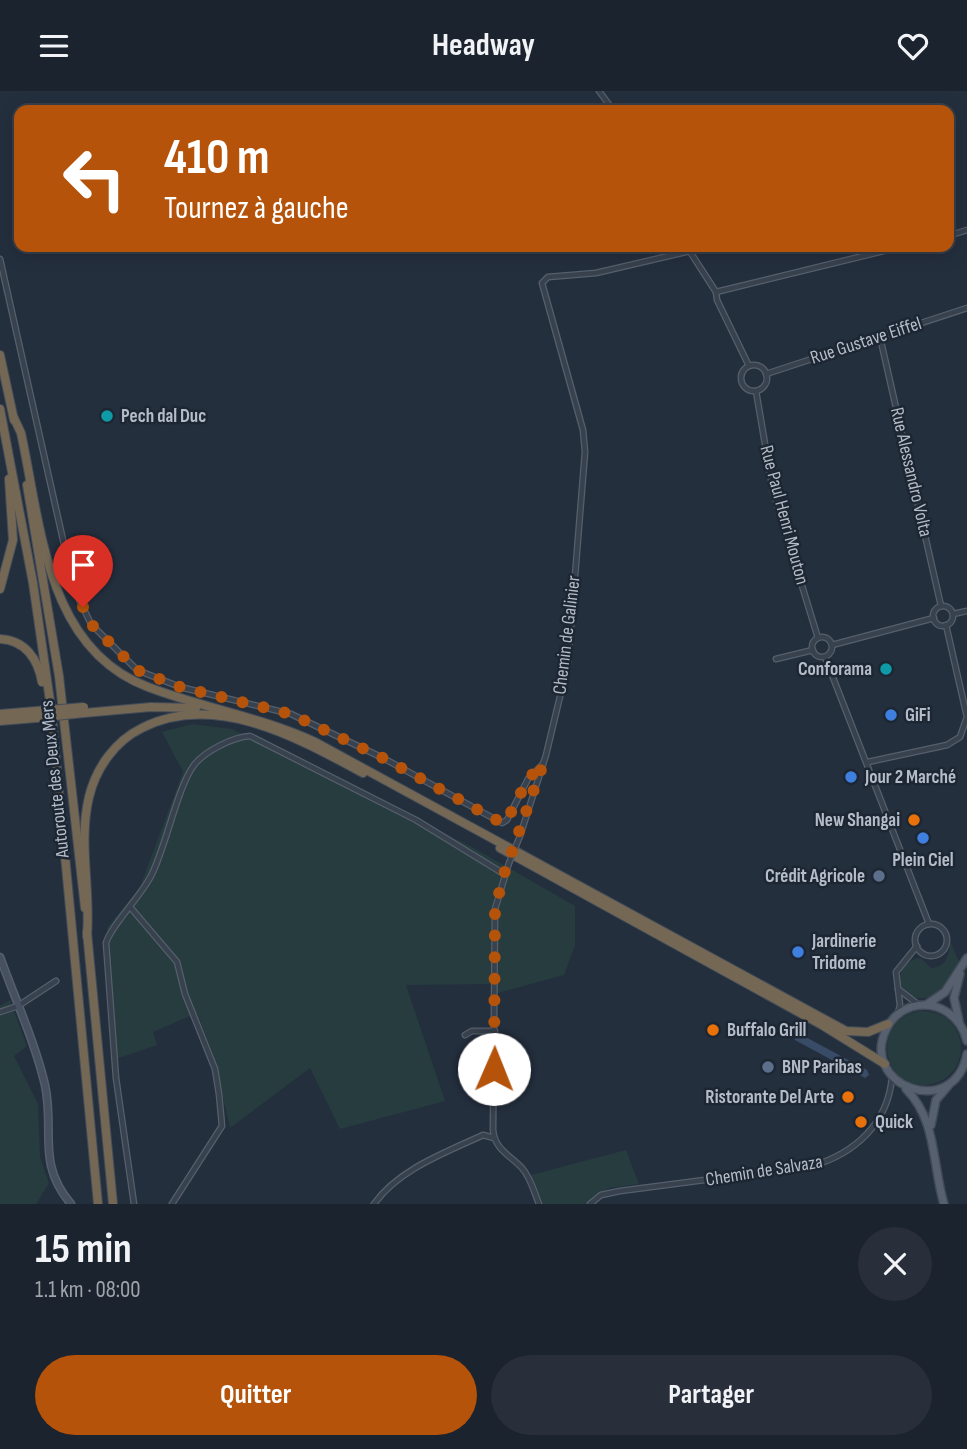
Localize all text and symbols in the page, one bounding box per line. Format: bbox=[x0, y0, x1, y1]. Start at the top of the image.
text: Headway bbox=[432, 26, 535, 65]
icon: menu bbox=[35, 27, 73, 65]
icon: heart bbox=[894, 27, 932, 65]
text: 410 m bbox=[164, 129, 270, 188]
icon: left bbox=[49, 133, 140, 224]
text: Tournez à gauche bbox=[164, 189, 349, 228]
street label: Rue Gustave Eiffel bbox=[808, 312, 924, 370]
place label: Pech dal Duc bbox=[121, 405, 206, 428]
street label: Rue Alessandro Volta bbox=[885, 405, 937, 539]
marker: Pech dal Duc bbox=[99, 408, 115, 424]
street label: Rue Paul Henri Mouton bbox=[754, 443, 814, 587]
pin bbox=[53, 535, 113, 607]
icon: arrive bbox=[64, 546, 102, 584]
street label: Chemin de Galinier bbox=[548, 574, 586, 696]
place label: Conforama bbox=[798, 658, 872, 681]
marker: Conforama bbox=[878, 661, 894, 677]
street label: Autoroute des Deux Mers bbox=[35, 699, 75, 860]
place label: GiFi bbox=[905, 704, 931, 727]
marker: GiFi bbox=[883, 707, 899, 723]
place label: Jour 2 Marché bbox=[864, 766, 956, 789]
marker: Jour 2 Marché bbox=[843, 769, 859, 785]
place label: New Shangai bbox=[815, 809, 900, 832]
marker: New Shangai bbox=[906, 812, 922, 828]
marker: Plein Ciel bbox=[915, 830, 931, 846]
place label: Plein Ciel bbox=[892, 849, 954, 872]
place label: Crédit Agricole bbox=[765, 865, 865, 888]
marker: Crédit Agricole bbox=[871, 868, 887, 884]
place label: Jardinerie Tridome bbox=[811, 930, 876, 975]
marker: Jardinerie Tridome bbox=[790, 944, 806, 960]
place label: Buffalo Grill bbox=[727, 1019, 806, 1042]
marker: Buffalo Grill bbox=[705, 1022, 721, 1038]
position arrow bbox=[457, 1032, 531, 1106]
place label: BNP Paribas bbox=[782, 1056, 862, 1079]
marker: BNP Paribas bbox=[760, 1059, 776, 1075]
place label: Ristorante Del Arte bbox=[705, 1086, 834, 1109]
marker: Ristorante Del Arte bbox=[840, 1089, 856, 1105]
place label: Quick bbox=[875, 1111, 913, 1134]
marker: Quick bbox=[853, 1114, 869, 1130]
street label: Chemin de Salvaza bbox=[704, 1150, 824, 1192]
text: 15 min bbox=[35, 1224, 132, 1275]
button: close bbox=[858, 1227, 932, 1301]
text: 1.1 km · 08:00 bbox=[35, 1276, 141, 1304]
button: Quitter bbox=[35, 1355, 477, 1435]
button: Partager bbox=[491, 1355, 932, 1435]

